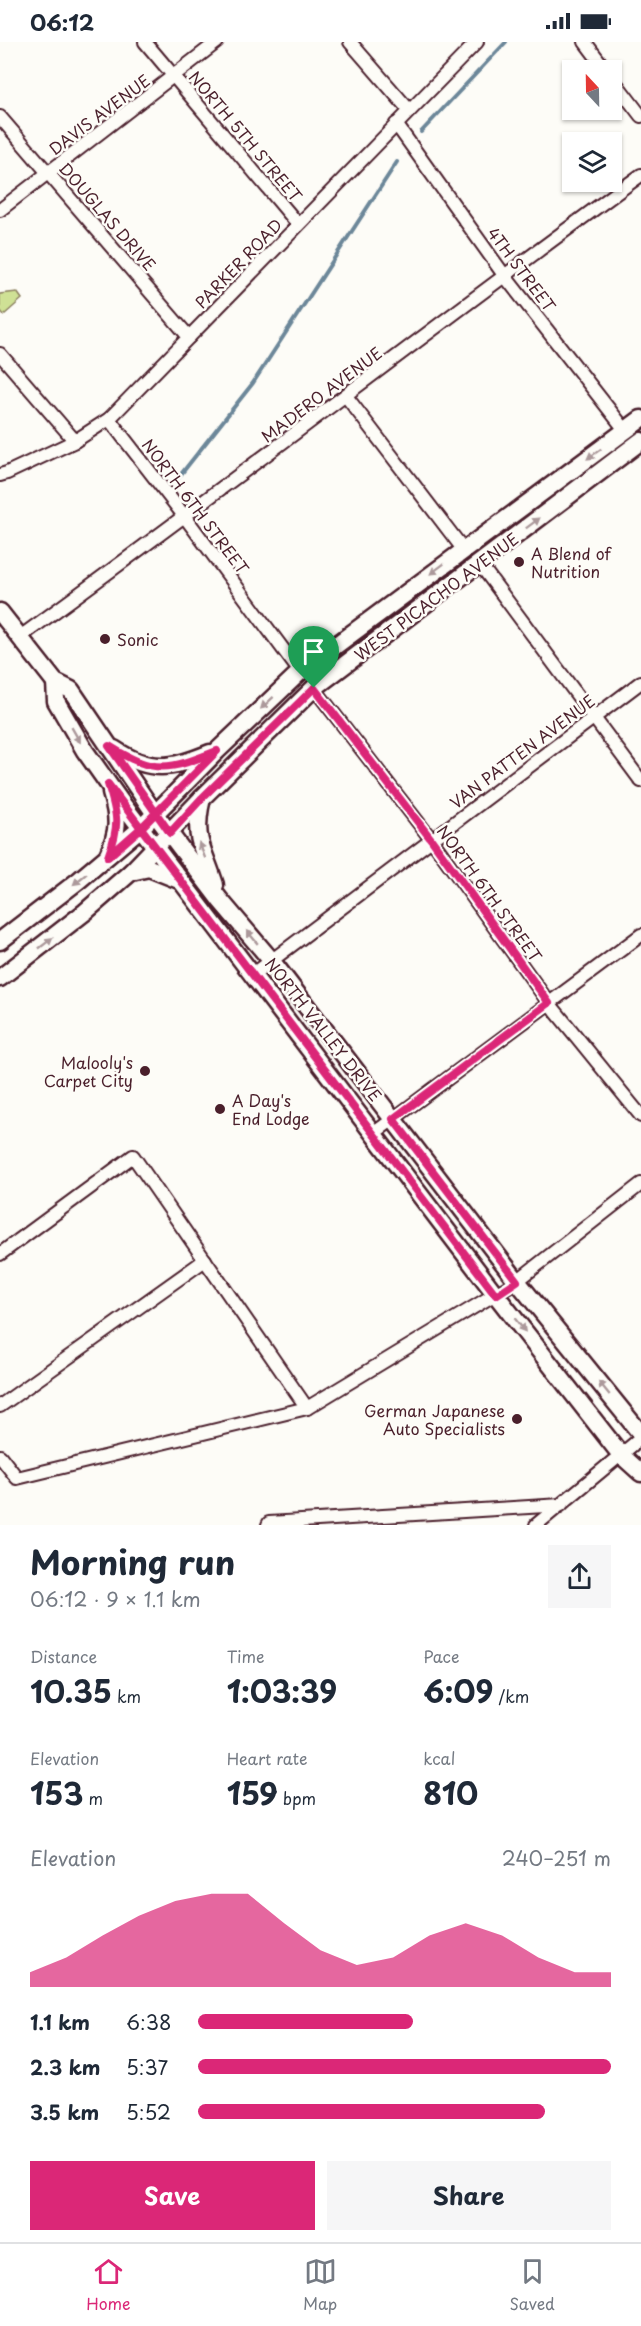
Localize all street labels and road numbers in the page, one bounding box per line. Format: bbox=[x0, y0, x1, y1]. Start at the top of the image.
street label: NORTH 5TH STREET bbox=[184, 65, 308, 207]
street label: DAVIS AVENUE bbox=[43, 68, 155, 160]
street label: DOUGLAS DRIVE bbox=[54, 157, 162, 275]
street label: PARKER ROAD bbox=[189, 213, 287, 313]
street label: 4TH STREET bbox=[482, 222, 562, 316]
street label: MADERO AVENUE bbox=[255, 340, 387, 448]
street label: NORTH 6TH STREET bbox=[137, 433, 255, 579]
street label: WEST PICACHO AVENUE bbox=[349, 526, 523, 666]
street label: VAN PATTEN AVENUE bbox=[444, 688, 600, 814]
street label: NORTH 6TH STREET bbox=[432, 820, 548, 966]
street label: NORTH VALLEY DRIVE bbox=[260, 952, 388, 1106]

